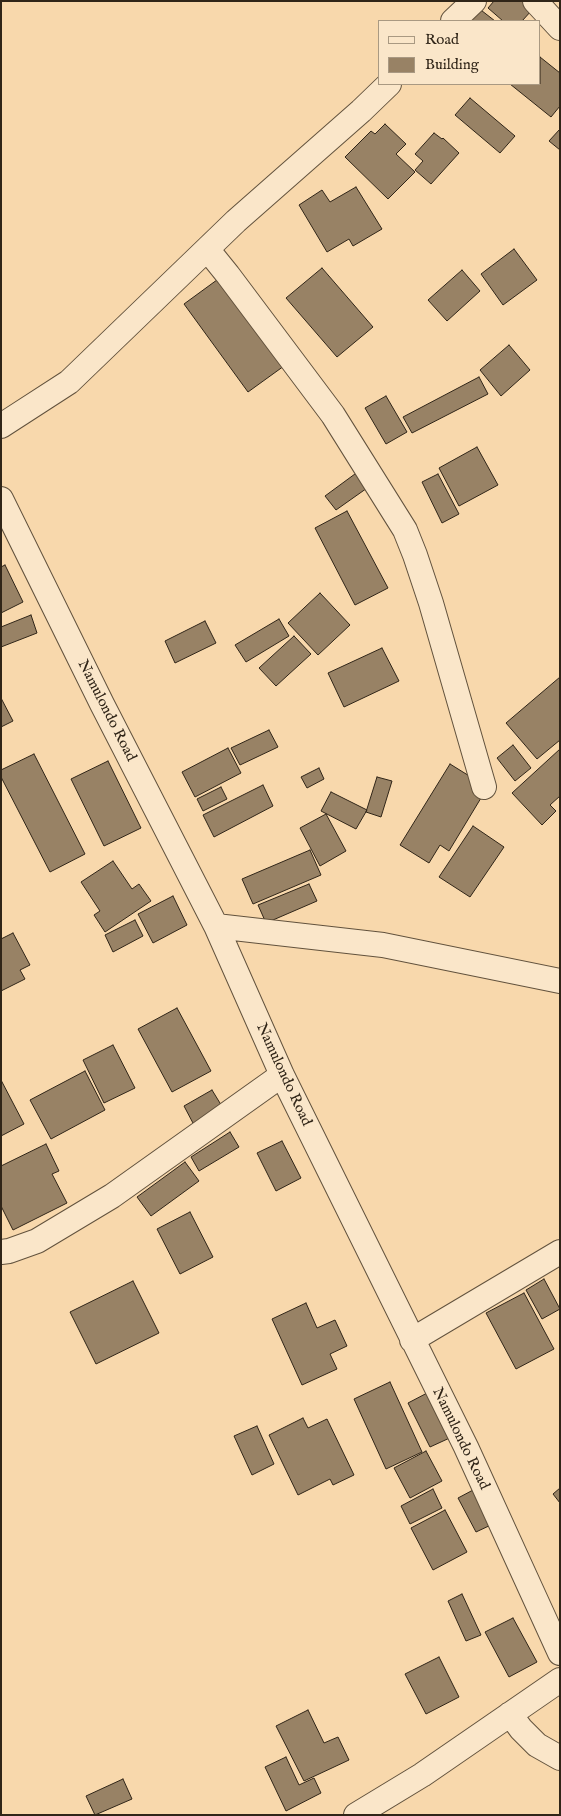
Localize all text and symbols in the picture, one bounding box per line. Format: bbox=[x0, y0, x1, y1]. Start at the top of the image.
legend bbox=[378, 20, 541, 85]
text: Road bbox=[425, 30, 459, 49]
text: Building bbox=[425, 55, 479, 74]
street label: Namulondo Road bbox=[73, 657, 139, 765]
street label: Namulondo Road bbox=[251, 1021, 315, 1129]
street label: Namulondo Road bbox=[427, 1385, 493, 1493]

